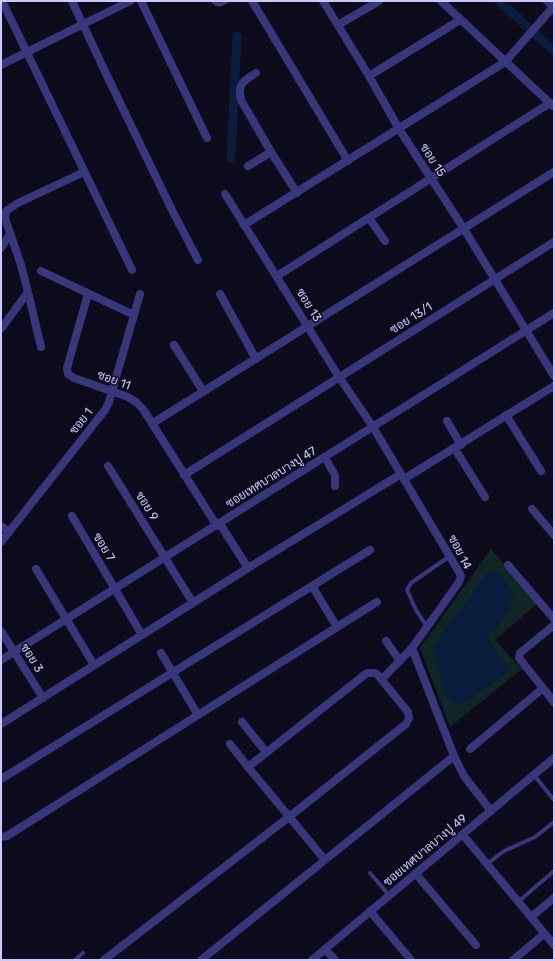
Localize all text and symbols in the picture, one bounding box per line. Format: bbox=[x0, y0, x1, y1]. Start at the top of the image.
street label: ซอย 15 bbox=[417, 141, 449, 179]
street label: ซอย 13 bbox=[293, 286, 325, 324]
street label: ซอย 13/1 bbox=[387, 299, 435, 337]
street label: ซอย 11 bbox=[95, 368, 133, 392]
street label: ซอย 1 bbox=[66, 405, 96, 437]
street label: ซอยเทศบาลบางปู 47 bbox=[223, 444, 319, 511]
street label: ซอย 9 bbox=[133, 489, 161, 523]
street label: ซอย 7 bbox=[90, 530, 118, 564]
street label: ซอย 14 bbox=[445, 532, 475, 572]
street label: ซอย 3 bbox=[18, 641, 46, 675]
street label: ซอยเทศบาลบางปู 49 bbox=[380, 811, 470, 890]

